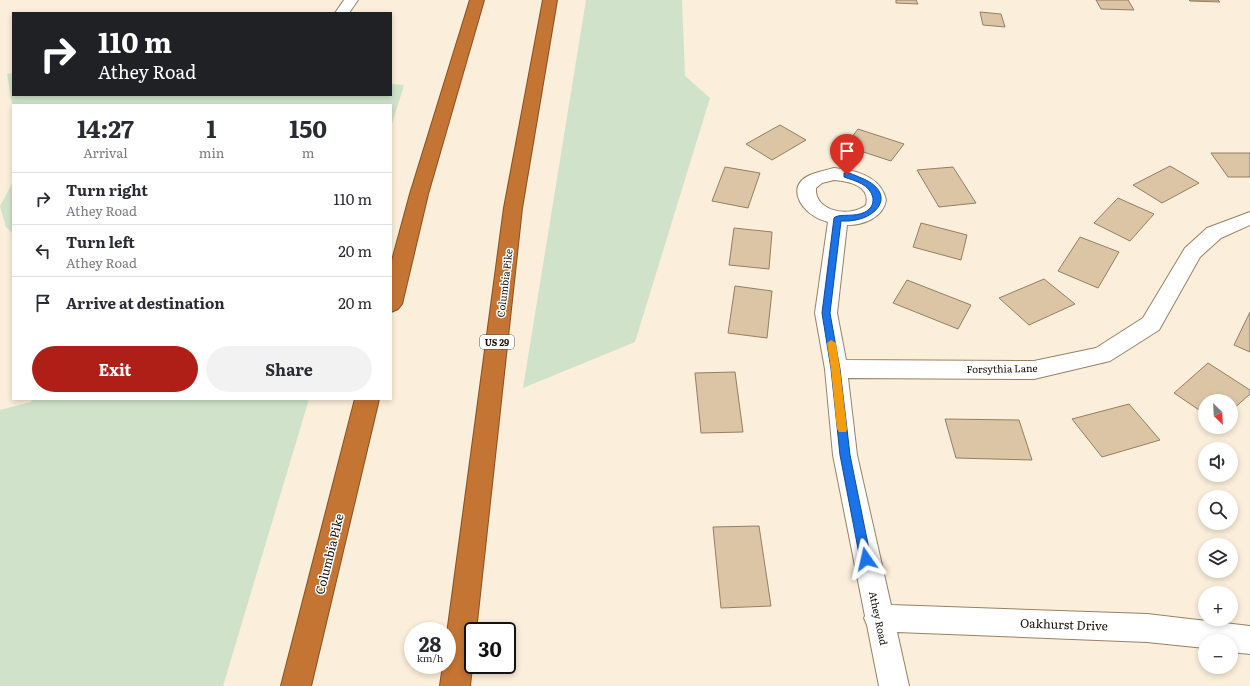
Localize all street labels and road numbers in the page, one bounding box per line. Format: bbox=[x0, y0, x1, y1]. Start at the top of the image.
street label: Columbia Pike bbox=[492, 248, 516, 318]
road number: US 29 bbox=[480, 335, 514, 349]
street label: Forsythia Lane bbox=[966, 360, 1038, 376]
street label: Columbia Pike bbox=[310, 512, 348, 596]
street label: Athey Road bbox=[866, 590, 892, 646]
street label: Oakhurst Drive bbox=[1020, 613, 1108, 635]

